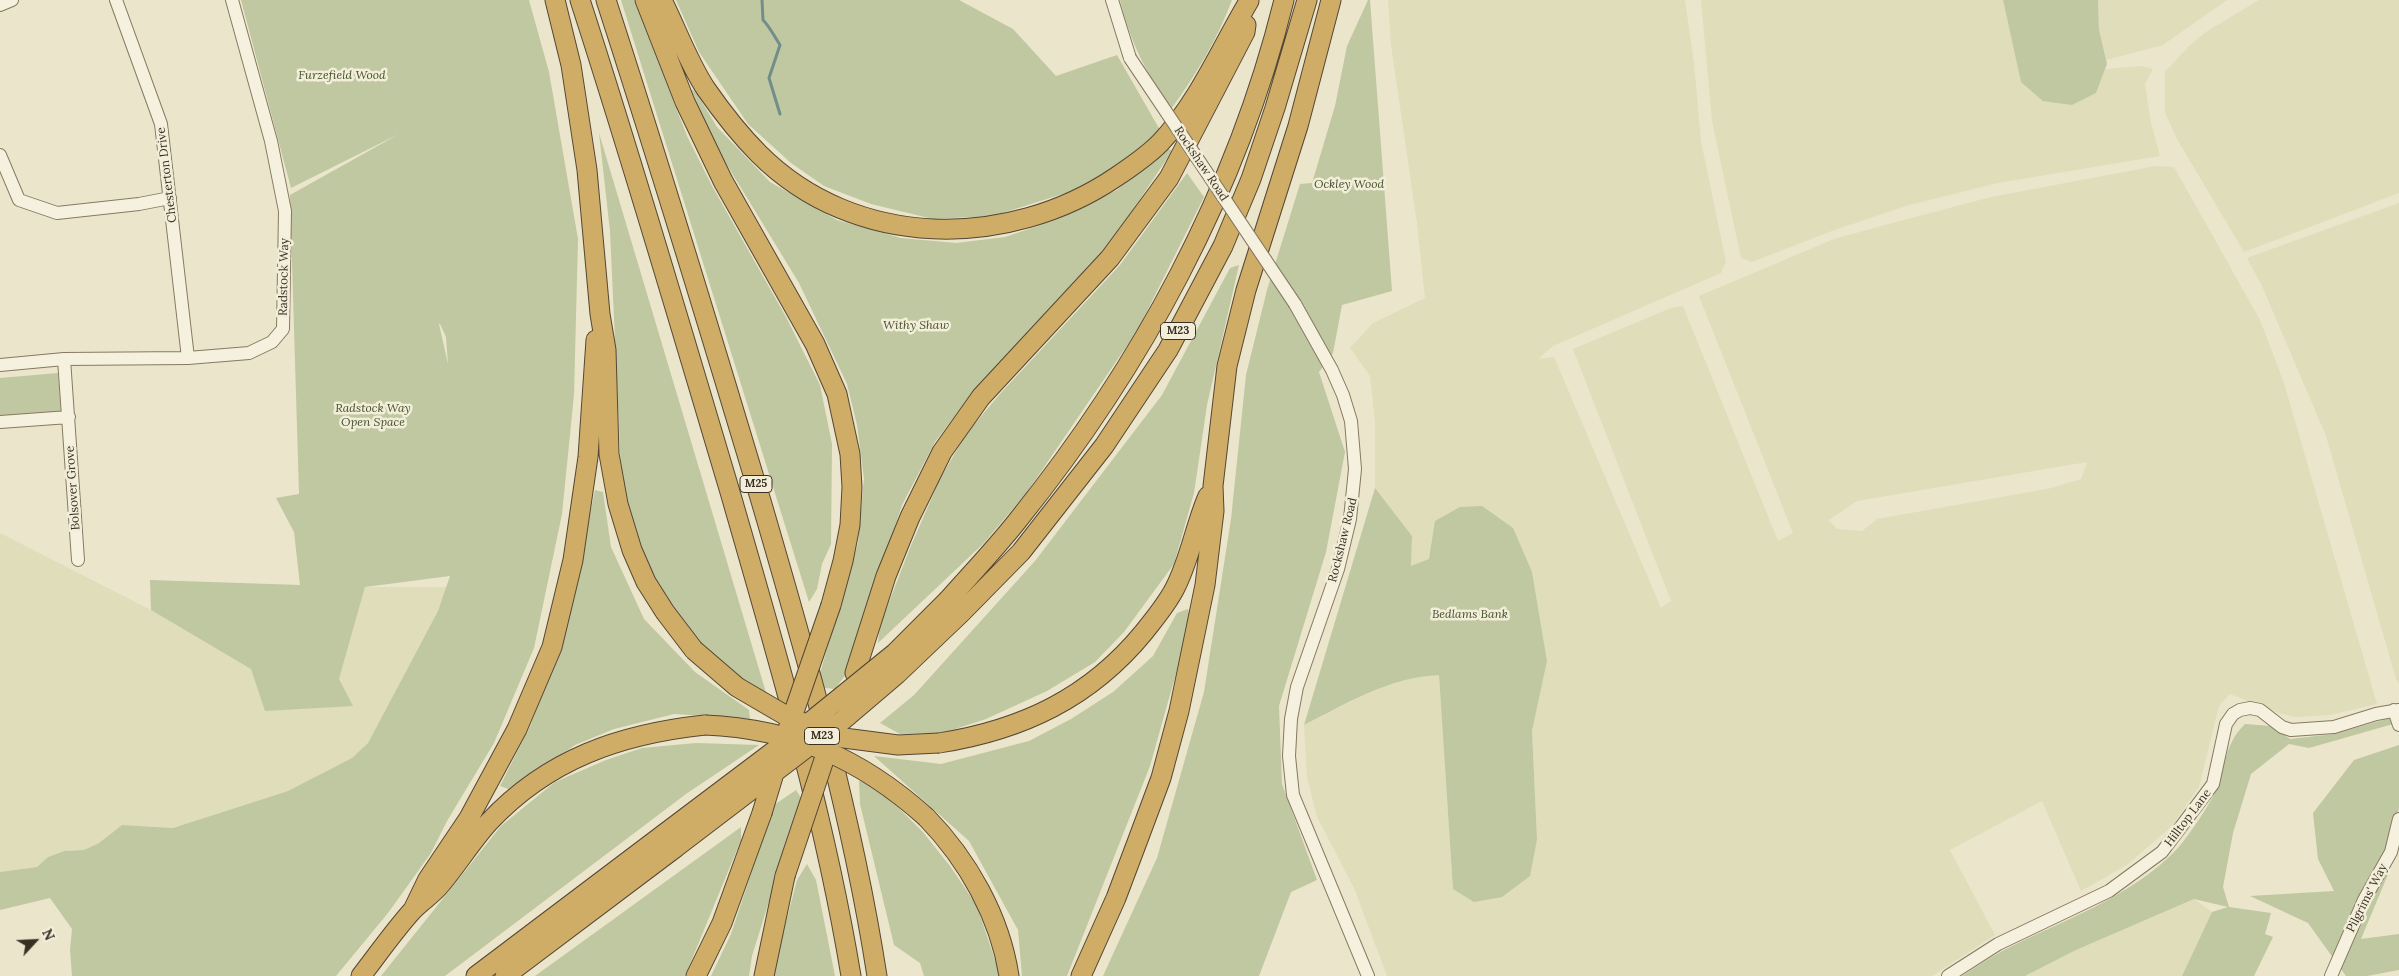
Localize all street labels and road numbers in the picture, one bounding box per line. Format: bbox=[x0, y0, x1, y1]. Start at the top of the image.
street label: Rockshaw Road bbox=[1171, 124, 1231, 204]
street label: Chesterton Drive bbox=[154, 126, 180, 224]
street label: Radstock Way bbox=[276, 238, 292, 316]
road number: M23 bbox=[1160, 322, 1196, 340]
street label: Bolsover Grove bbox=[63, 445, 83, 531]
road number: M25 bbox=[740, 476, 772, 492]
street label: Rockshaw Road bbox=[1326, 496, 1360, 584]
road number: M23 bbox=[804, 728, 840, 744]
street label: Hilltop Lane bbox=[2162, 786, 2214, 850]
street label: Pilgrims' Way bbox=[2344, 861, 2390, 935]

